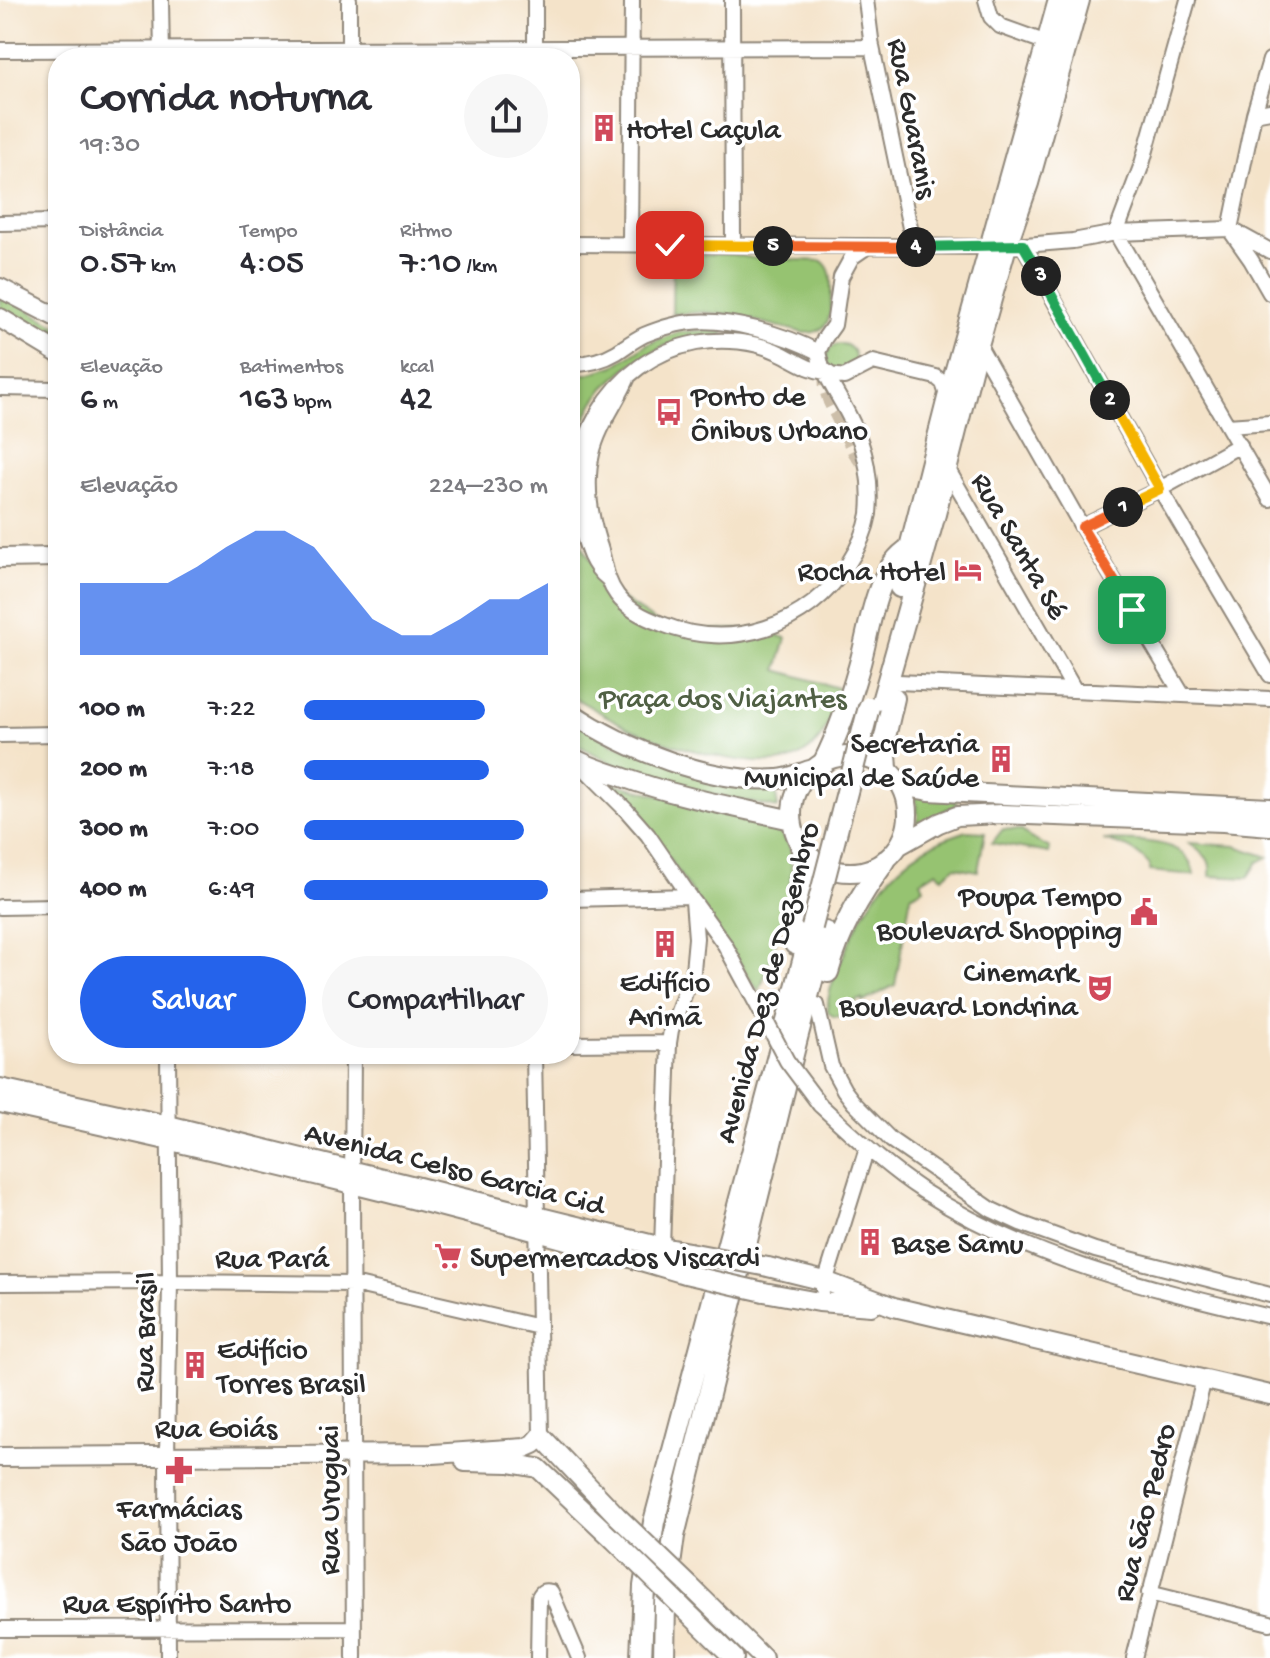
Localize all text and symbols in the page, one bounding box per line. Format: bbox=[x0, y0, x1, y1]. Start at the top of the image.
street label: Rua Guaranis bbox=[877, 36, 942, 203]
button: share bbox=[464, 74, 548, 158]
text: Corrida noturna bbox=[80, 75, 371, 127]
building icon: Hotel Caçula bbox=[589, 113, 619, 143]
place label: Hotel Caçula bbox=[626, 115, 782, 150]
text: 19:30 bbox=[80, 131, 140, 162]
pin bbox=[636, 211, 704, 279]
text: Distância bbox=[80, 219, 163, 245]
text: Tempo bbox=[240, 219, 298, 245]
text: Ritmo bbox=[400, 219, 452, 245]
icon: check bbox=[648, 223, 692, 267]
pin: 5 bbox=[753, 226, 793, 266]
pin: 4 bbox=[896, 227, 936, 267]
text: 5 bbox=[767, 233, 779, 259]
text: 4 bbox=[911, 234, 921, 260]
text: 0.57 bbox=[80, 245, 146, 285]
text: 4:05 bbox=[240, 245, 304, 285]
text: 7:10 bbox=[400, 245, 461, 285]
text: km bbox=[146, 254, 176, 280]
text: /km bbox=[461, 254, 497, 280]
pin: 3 bbox=[1021, 256, 1061, 296]
text: 3 bbox=[1035, 263, 1047, 289]
text: Elevação bbox=[80, 355, 163, 381]
text: Batimentos bbox=[240, 355, 343, 381]
text: kcal bbox=[400, 355, 434, 381]
pin: 2 bbox=[1090, 380, 1130, 420]
text: 6 bbox=[80, 381, 97, 421]
text: 163 bbox=[240, 381, 289, 421]
text: 42 bbox=[400, 381, 433, 421]
place label: Ponto de Ônibus Urbano bbox=[690, 382, 868, 451]
text: 2 bbox=[1105, 387, 1115, 413]
text: m bbox=[97, 390, 118, 416]
text: bpm bbox=[289, 390, 332, 416]
bus stop icon: Ponto de Ônibus Urbano bbox=[654, 397, 684, 427]
street label: Rua Santa Sé bbox=[961, 468, 1073, 627]
text: Elevação bbox=[80, 472, 178, 503]
text: 224–230 m bbox=[429, 472, 548, 503]
pin: 1 bbox=[1103, 487, 1143, 527]
text: 1 bbox=[1119, 494, 1127, 520]
hotel icon: Rocha Hotel bbox=[953, 555, 983, 585]
place label: Rocha Hotel bbox=[798, 557, 946, 592]
pin bbox=[1098, 576, 1166, 644]
icon: arrive bbox=[1110, 588, 1154, 632]
park label: Praça dos Viajantes bbox=[598, 684, 848, 719]
text: 100 m bbox=[80, 695, 145, 726]
text: 7:22 bbox=[208, 695, 255, 726]
place label: Secretaria Municipal de Saúde bbox=[744, 729, 980, 798]
building icon: Secretaria Municipal de Saúde bbox=[986, 744, 1016, 774]
text: 200 m bbox=[80, 755, 147, 786]
text: 7:18 bbox=[208, 755, 254, 786]
text: 300 m bbox=[80, 815, 148, 846]
text: 7:00 bbox=[208, 815, 259, 846]
street label: Avenida Dez de Dezembro bbox=[711, 819, 830, 1148]
text: 400 m bbox=[80, 875, 146, 906]
text: 6:49 bbox=[208, 875, 255, 906]
place label: Poupa Tempo Boulevard Shopping bbox=[876, 882, 1122, 951]
public building icon: Poupa Tempo Boulevard Shopping bbox=[1129, 897, 1159, 927]
building icon: Edifício Arimã bbox=[650, 929, 680, 959]
button: Salvar bbox=[80, 956, 306, 1048]
button: Compartilhar bbox=[322, 956, 548, 1048]
place label: Cinemark Boulevard Londrina bbox=[838, 958, 1081, 1027]
place label: Edifício Arimã bbox=[620, 968, 710, 1037]
theatre icon: Cinemark Boulevard Londrina bbox=[1085, 973, 1115, 1003]
street label: Avenida Celso Garcia Cid bbox=[300, 1117, 610, 1226]
building icon: Base Samu bbox=[855, 1227, 885, 1257]
place label: Base Samu bbox=[891, 1229, 1024, 1264]
supermarket icon: Supermercados Viscardi bbox=[433, 1241, 463, 1271]
place label: Supermercados Viscardi bbox=[470, 1243, 760, 1278]
street label: Rua Pará bbox=[215, 1244, 330, 1279]
street label: Rua Brasil bbox=[129, 1272, 166, 1393]
place label: Edifício Torres Brasil bbox=[215, 1335, 366, 1404]
building icon: Edifício Torres Brasil bbox=[180, 1350, 210, 1380]
street label: Rua Goiás bbox=[155, 1414, 278, 1449]
street label: Rua São Pedro bbox=[1108, 1420, 1186, 1606]
street label: Rua Uruguai bbox=[315, 1425, 350, 1575]
pharmacy icon: Farmácias São João bbox=[164, 1455, 194, 1485]
place label: Farmácias São João bbox=[116, 1494, 242, 1563]
street label: Rua Espírito Santo bbox=[62, 1589, 292, 1624]

